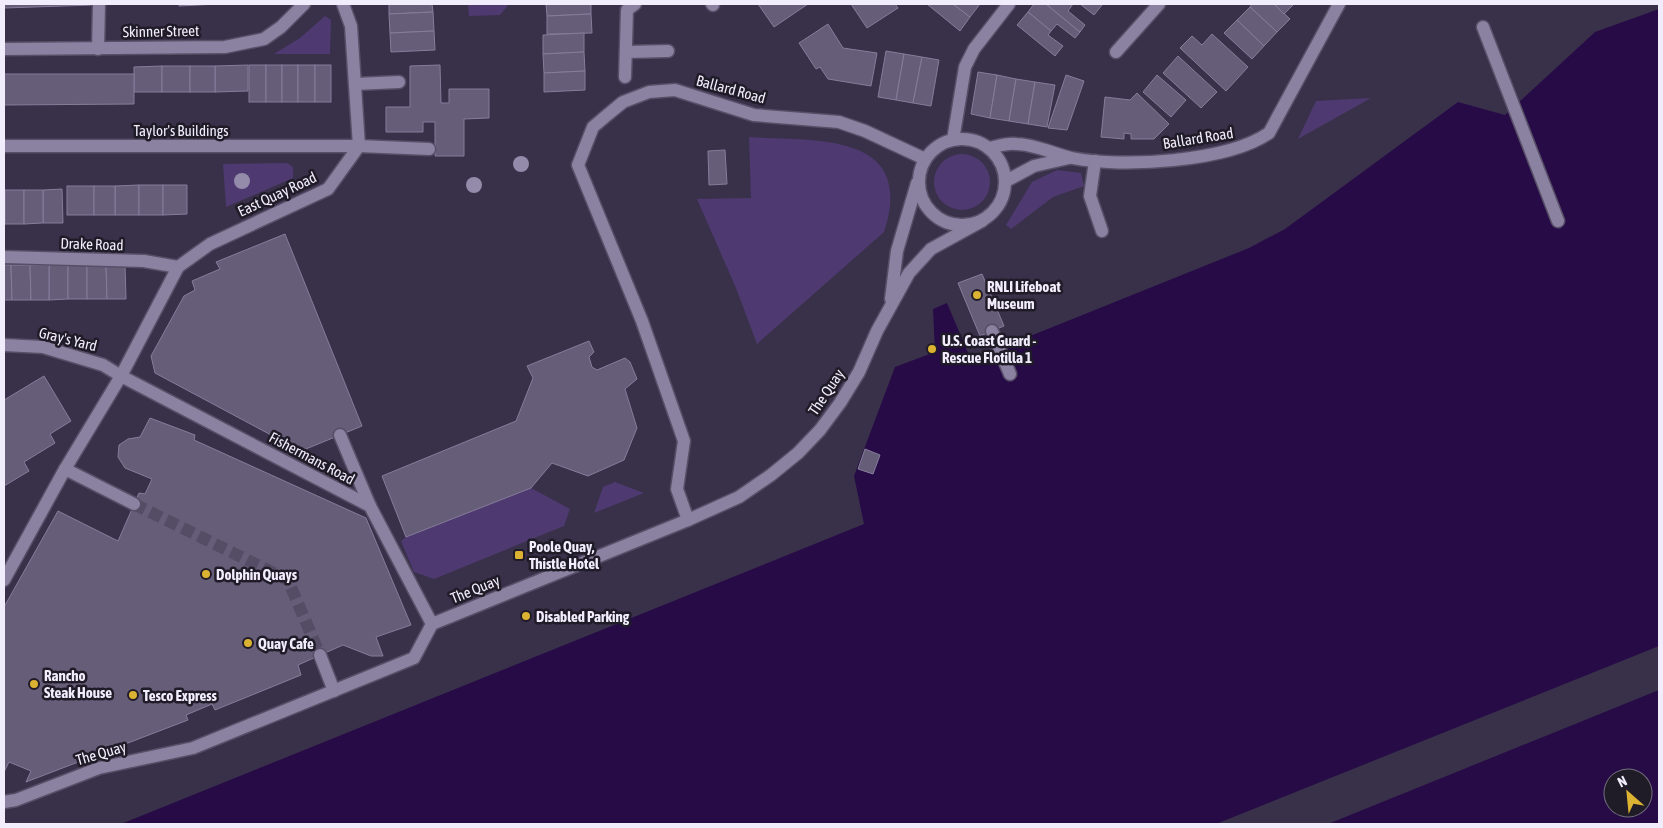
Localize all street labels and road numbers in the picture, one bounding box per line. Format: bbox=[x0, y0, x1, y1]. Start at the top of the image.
street label: Skinner Street bbox=[123, 22, 199, 40]
street label: Ballard Road bbox=[694, 72, 768, 106]
street label: Taylor's Buildings bbox=[133, 122, 229, 139]
street label: Ballard Road bbox=[1161, 124, 1235, 152]
street label: East Quay Road bbox=[235, 168, 319, 220]
street label: Drake Road bbox=[60, 234, 124, 254]
street label: Gray's Yard bbox=[37, 324, 99, 354]
street label: The Quay bbox=[805, 366, 847, 418]
street label: Fishermans Road bbox=[266, 428, 358, 488]
street label: The Quay bbox=[448, 571, 502, 607]
street label: The Quay bbox=[74, 738, 128, 768]

